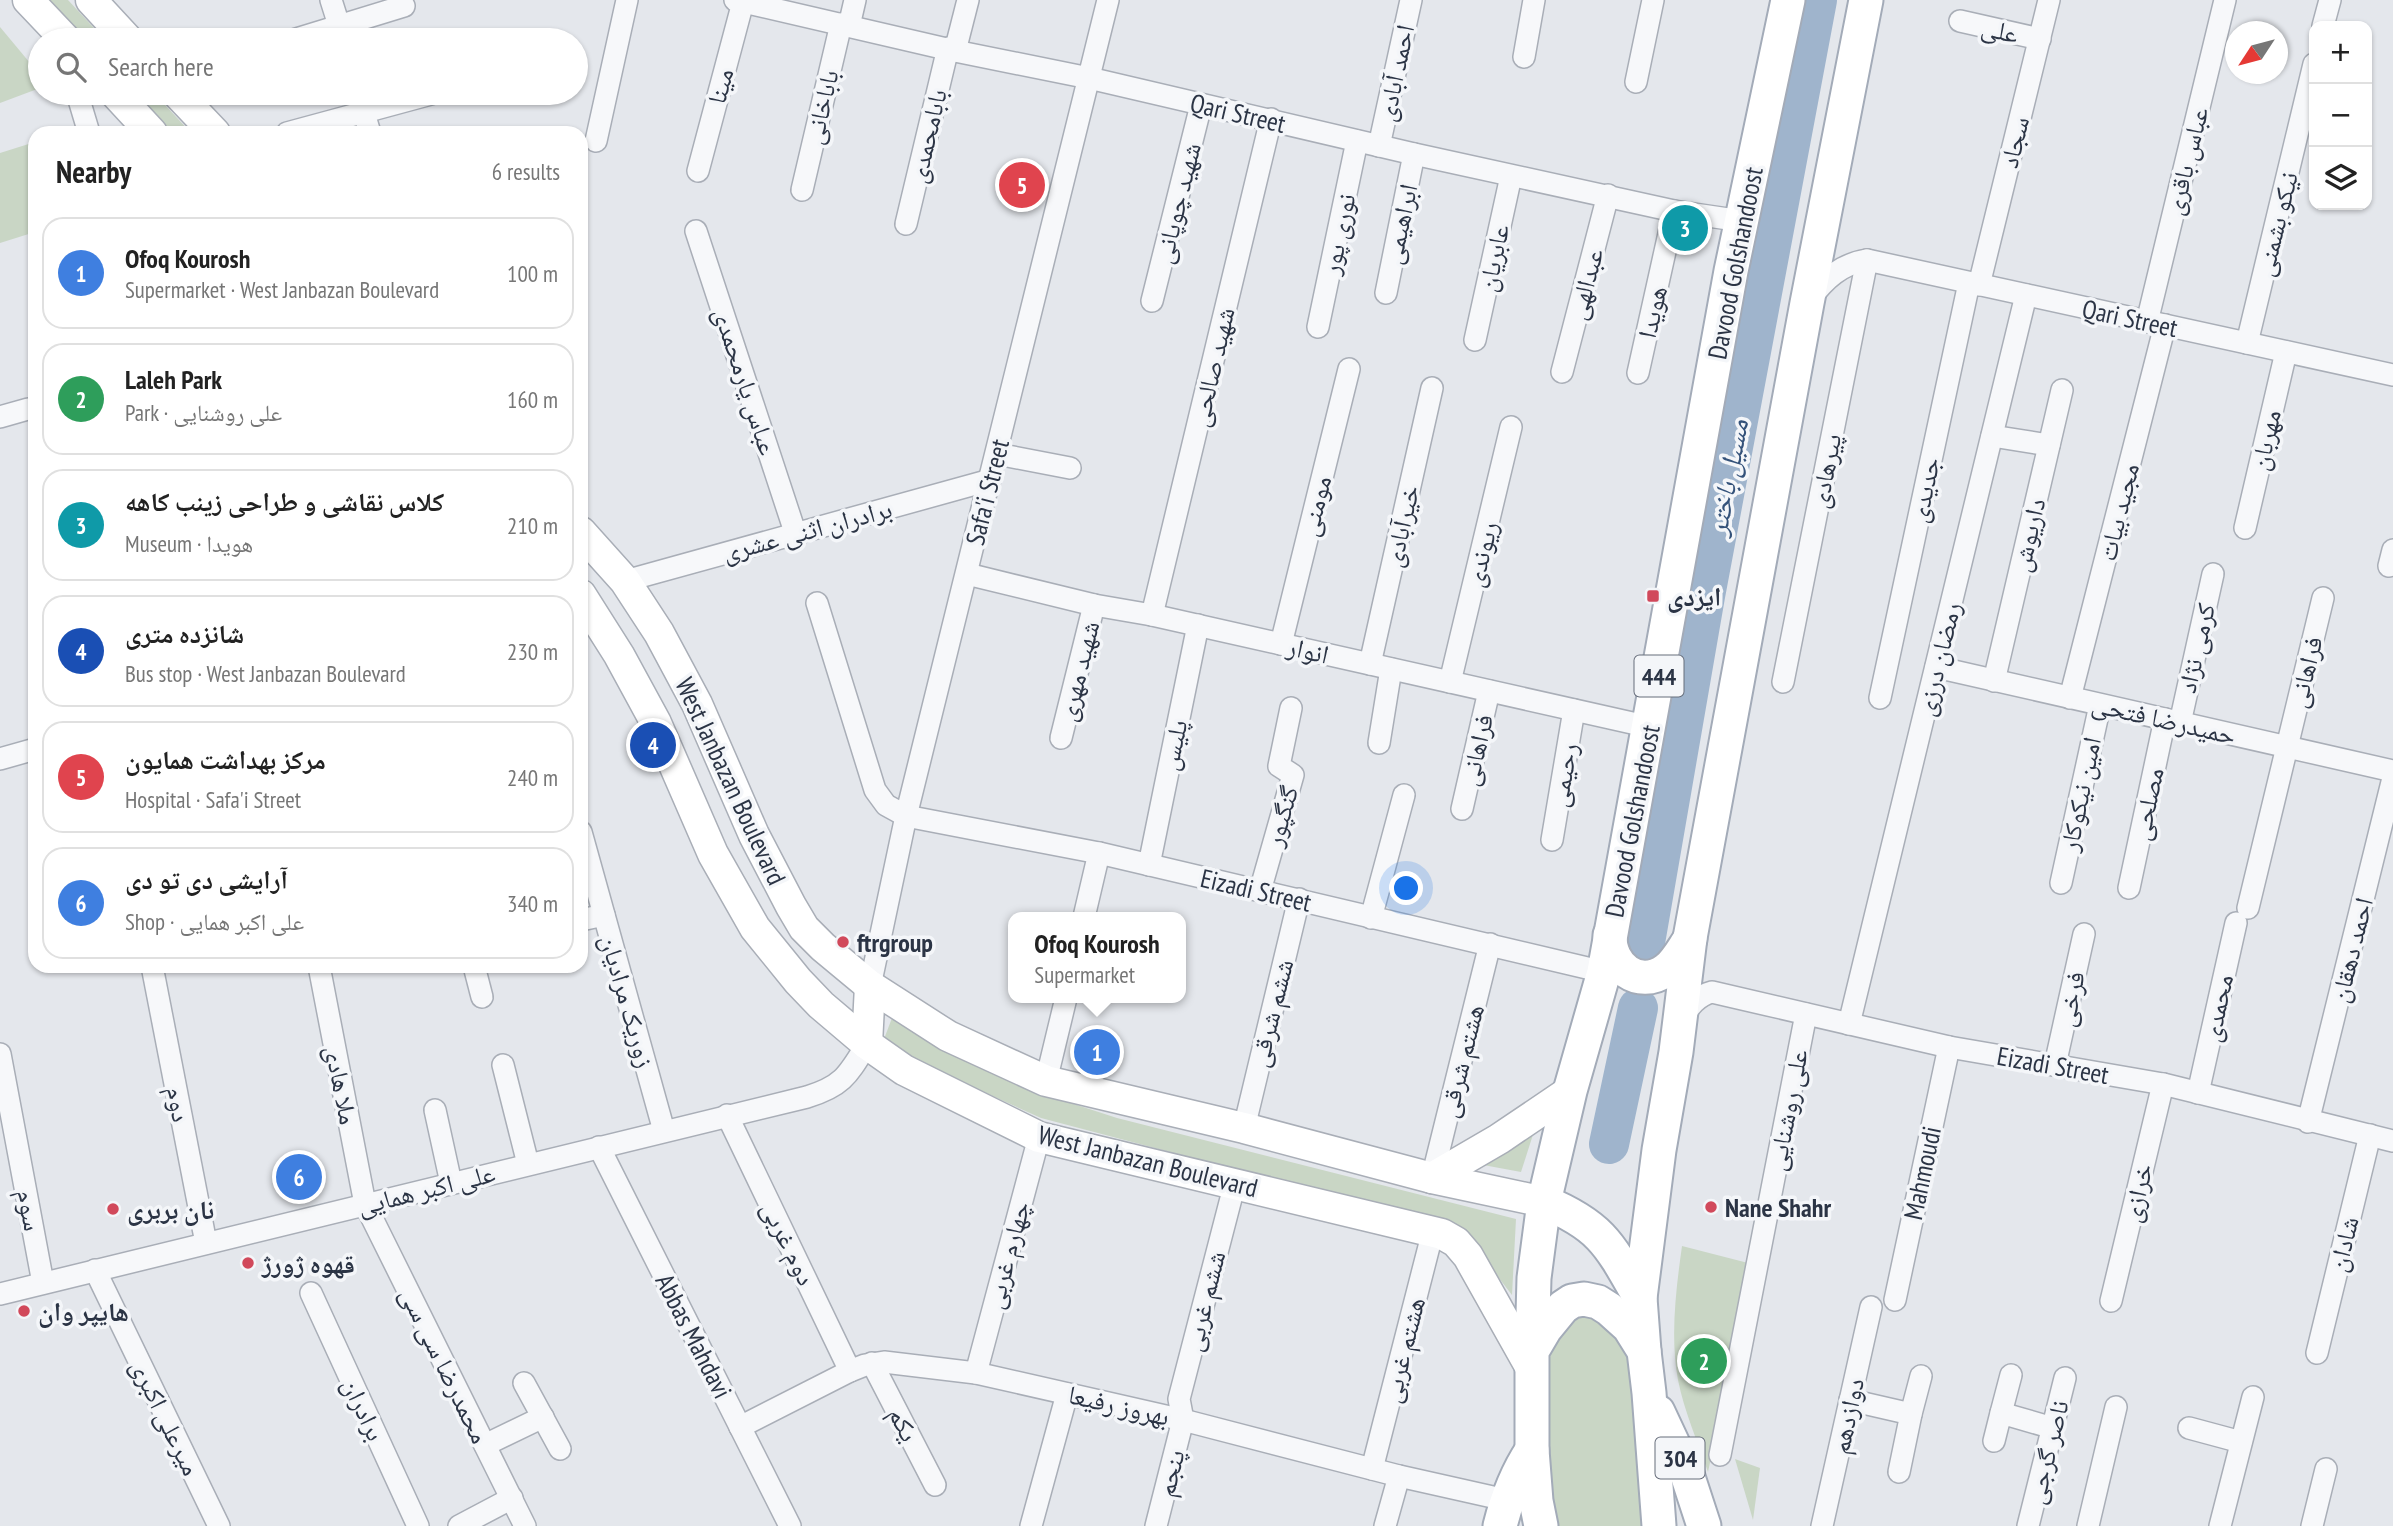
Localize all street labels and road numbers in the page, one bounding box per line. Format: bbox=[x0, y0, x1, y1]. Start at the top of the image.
street label: علی bbox=[1978, 10, 2022, 50]
street label: احمد آبادی bbox=[1369, 22, 1421, 124]
street label: مینا bbox=[699, 65, 741, 107]
street label: باباخانی bbox=[796, 66, 846, 148]
street label: بابامحمدی bbox=[900, 86, 954, 186]
street label: Qari Street bbox=[1187, 86, 1289, 140]
street label: عباس باقری bbox=[2157, 103, 2215, 219]
street label: سجاد bbox=[1992, 113, 2036, 171]
street label: شهید چوپانی bbox=[1146, 139, 1208, 267]
street label: Davood Golshandoost bbox=[1700, 164, 1770, 362]
street label: نیکو بشمنی bbox=[2247, 168, 2305, 280]
street label: ابراهیمی bbox=[1375, 181, 1425, 267]
street label: نوری پور bbox=[1313, 190, 1363, 279]
street label: عابریان bbox=[1470, 221, 1516, 295]
street label: عبدالهی bbox=[1560, 245, 1610, 323]
street label: هویدا bbox=[1630, 283, 1674, 341]
street label: Qari Street bbox=[2079, 292, 2181, 344]
street label: عباس یارمحمدی bbox=[707, 303, 785, 459]
street label: شهید صالحی bbox=[1182, 304, 1242, 430]
street label: مهربان bbox=[2242, 406, 2288, 474]
street label: پیرهادی bbox=[1802, 431, 1849, 511]
street label: Safa'i Street bbox=[958, 436, 1016, 548]
street label: جدیدی bbox=[1901, 454, 1947, 526]
street label: مجید بیات bbox=[2090, 460, 2146, 564]
street label: مومنی bbox=[1292, 472, 1338, 540]
street label: خیرآبادی bbox=[1376, 482, 1426, 570]
street label: برادران اثنی عشری bbox=[718, 491, 896, 569]
street label: داریوش bbox=[2004, 495, 2052, 575]
street label: ریوندی bbox=[1457, 518, 1505, 590]
street label: رمضان درزی bbox=[1908, 599, 1968, 719]
street label: کرمی نژاد bbox=[2170, 600, 2222, 696]
street label: شهید مهری bbox=[1050, 617, 1106, 725]
street label: انوار bbox=[1283, 629, 1332, 671]
street label: فراهانی bbox=[2280, 633, 2330, 711]
road number: 444 bbox=[1634, 656, 1684, 696]
street label: West Janbazan Boulevard bbox=[668, 672, 794, 890]
street label: حمیدرضا فتحی bbox=[2089, 686, 2239, 752]
street label: فراهانی bbox=[1452, 711, 1500, 789]
street label: پلیس bbox=[1152, 717, 1195, 773]
street label: Davood Golshandoost bbox=[1597, 722, 1667, 920]
street label: امین نیکوکار bbox=[2052, 734, 2108, 855]
street label: رحیمی bbox=[1541, 740, 1585, 810]
street label: مصلحی bbox=[2123, 765, 2171, 843]
street label: گنگپور bbox=[1256, 782, 1306, 851]
street label: Eizadi Street bbox=[1197, 861, 1315, 919]
street label: احمد دهقان bbox=[2322, 894, 2380, 1006]
street label: زوریک مرادیان bbox=[593, 931, 663, 1071]
street label: ششم شرقی bbox=[1242, 956, 1301, 1071]
street label: فرخی bbox=[2048, 968, 2092, 1030]
street label: محمدی bbox=[2194, 971, 2240, 1045]
street label: هشتم شرقی bbox=[1431, 1001, 1492, 1121]
street label: Eizadi Street bbox=[1995, 1039, 2111, 1091]
street label: ملا هادی bbox=[318, 1043, 366, 1127]
street label: علی روشنایی bbox=[1759, 1046, 1815, 1174]
street label: دوم bbox=[157, 1083, 199, 1125]
street label: West Janbazan Boulevard bbox=[1035, 1118, 1261, 1204]
street label: Mahmoudi bbox=[1896, 1123, 1948, 1223]
street label: علی اکبر همایی bbox=[354, 1156, 498, 1222]
street label: خرازی bbox=[2114, 1160, 2160, 1226]
street label: سوم bbox=[8, 1186, 50, 1234]
street label: دوم غربی bbox=[753, 1195, 824, 1291]
street label: چهارم غربی bbox=[977, 1198, 1039, 1313]
street label: شادان bbox=[2320, 1213, 2366, 1275]
street label: ششم غربی bbox=[1176, 1247, 1233, 1355]
street label: Abbas Mahdavi bbox=[649, 1268, 739, 1404]
street label: محمدرضا سی سی bbox=[393, 1281, 497, 1449]
street label: هشتم غربی bbox=[1374, 1294, 1433, 1406]
street label: میرعلی اکبری bbox=[124, 1353, 208, 1481]
street label: برادران bbox=[335, 1372, 393, 1446]
street label: دوازدهم bbox=[1823, 1375, 1872, 1457]
street label: بهروز رفیعا bbox=[1065, 1377, 1173, 1433]
street label: ناصر گرجی bbox=[2018, 1397, 2076, 1507]
street label: یکم bbox=[881, 1401, 927, 1447]
road number: 304 bbox=[1656, 1438, 1704, 1478]
street label: پنجم bbox=[1148, 1446, 1193, 1500]

